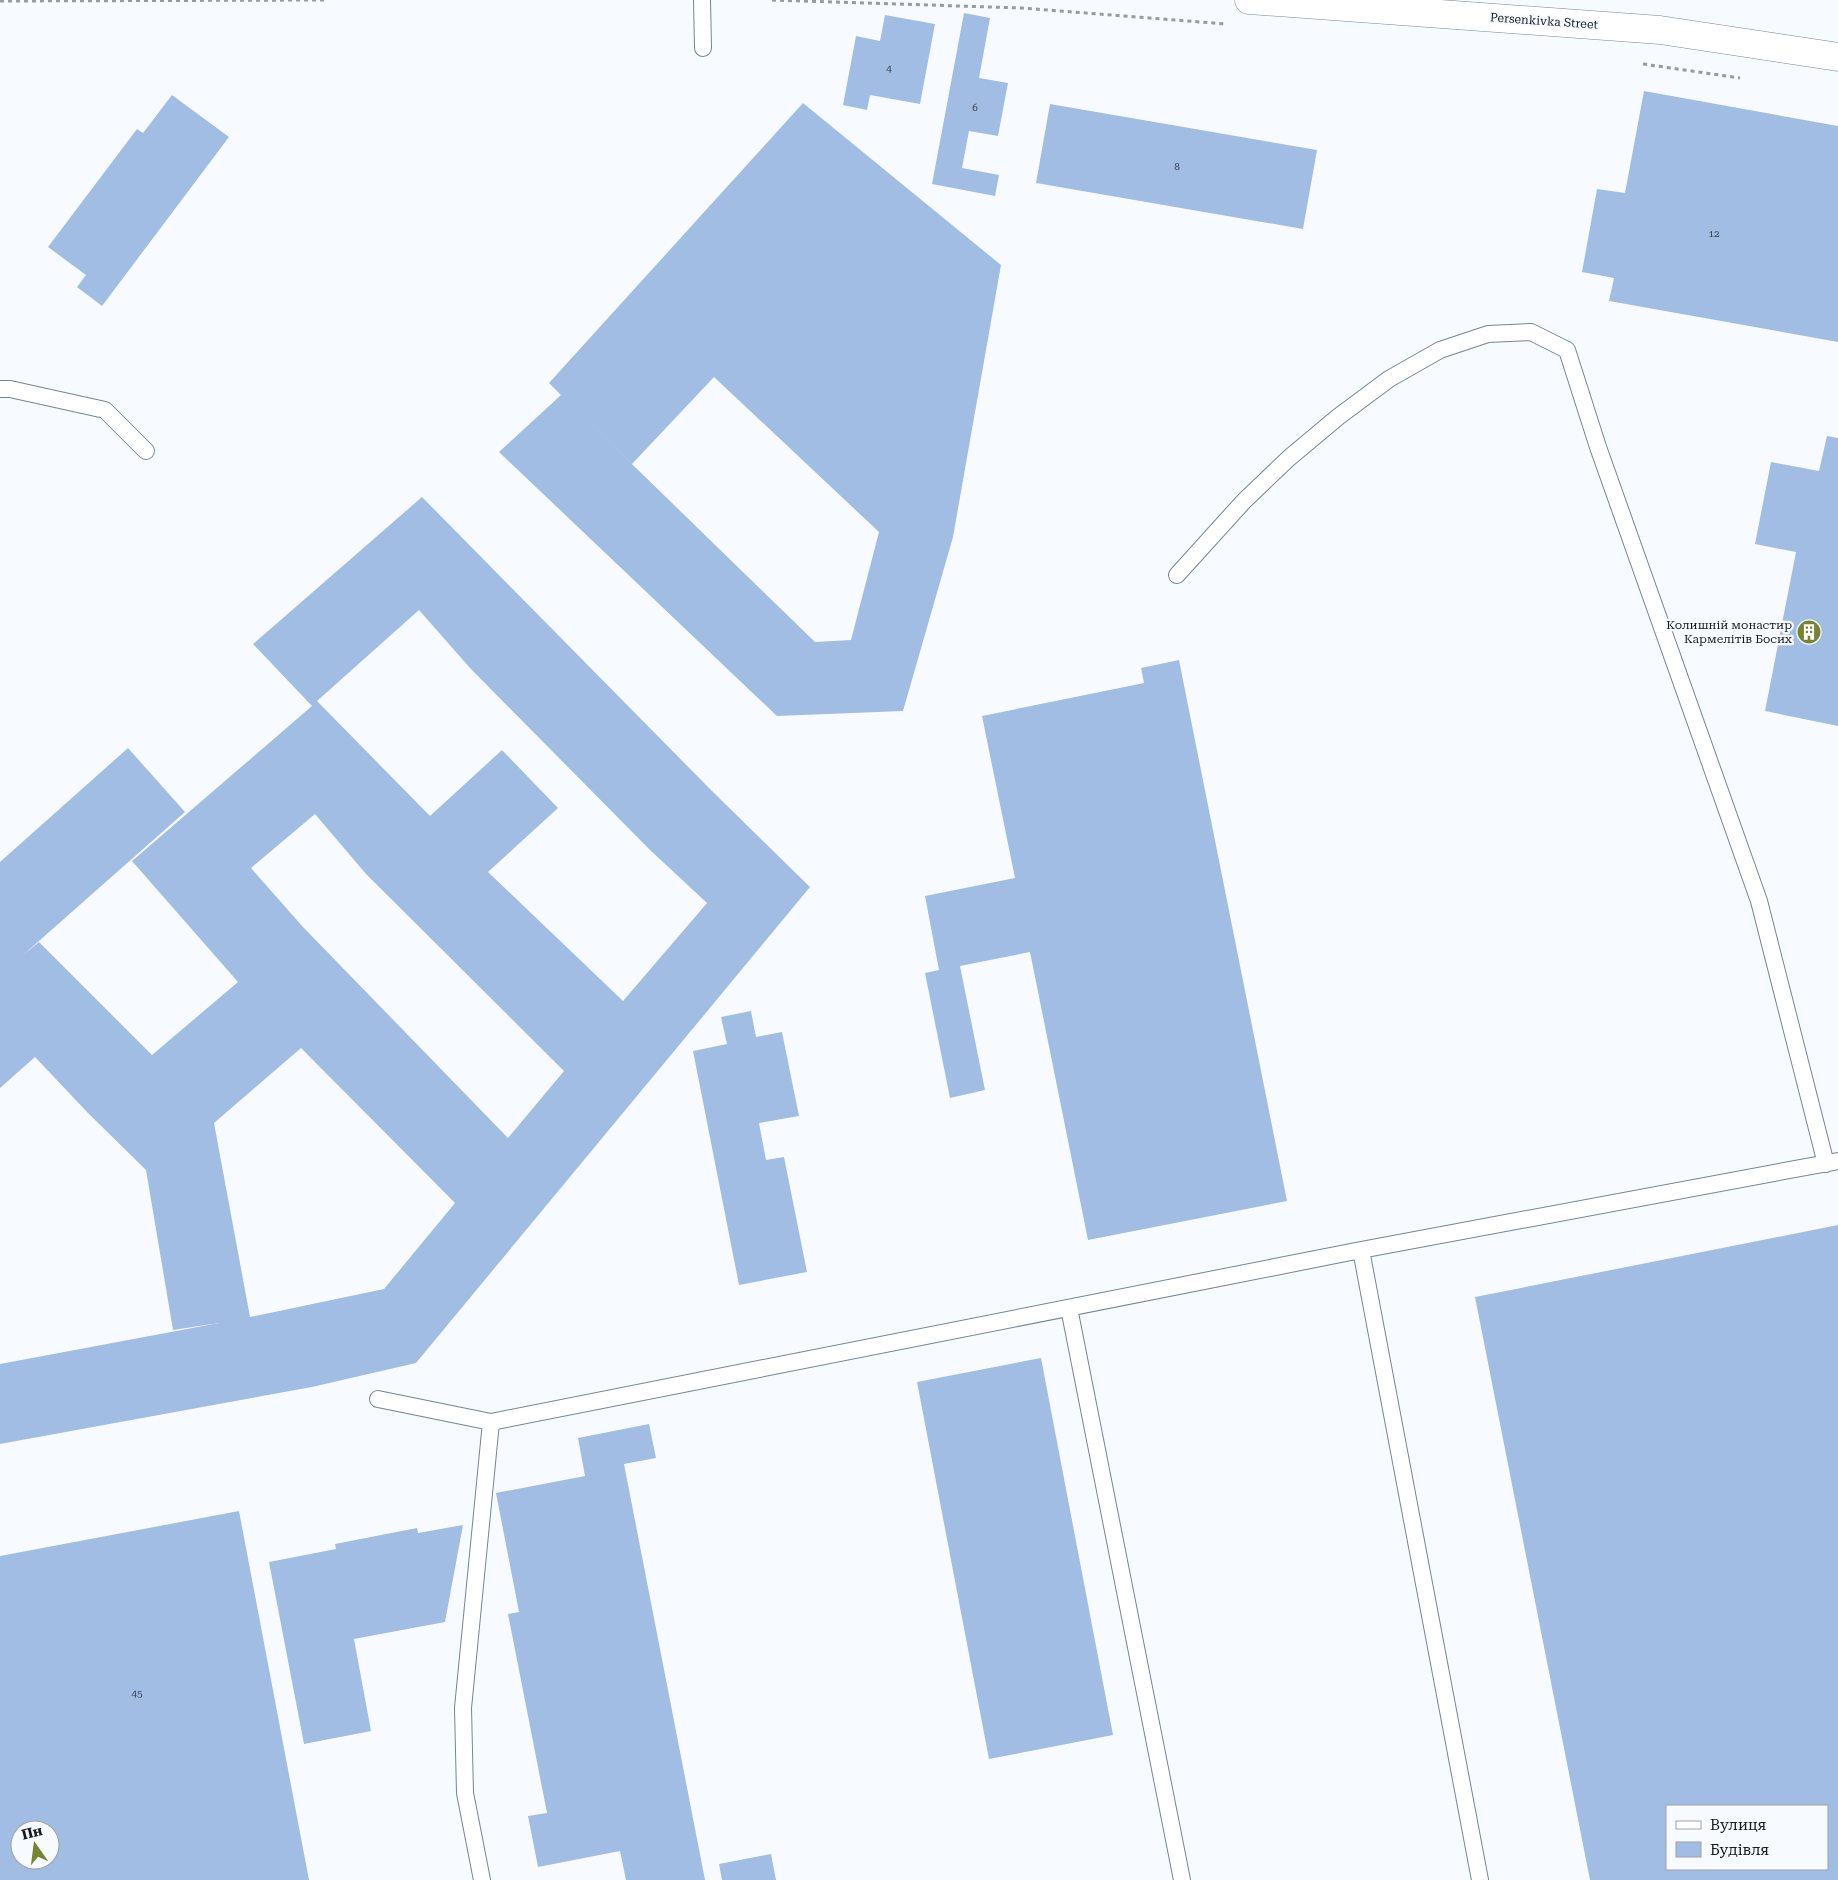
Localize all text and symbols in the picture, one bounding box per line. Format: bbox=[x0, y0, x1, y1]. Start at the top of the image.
street label: Persenkivka Street bbox=[1489, 10, 1599, 32]
house number: 4 bbox=[886, 63, 892, 74]
house number: 6 bbox=[972, 102, 978, 113]
house number: 8 bbox=[1174, 161, 1180, 172]
house number: 12 bbox=[1708, 228, 1720, 239]
place label: Колишній монастир Кармелітів Босих bbox=[1666, 618, 1792, 646]
building icon: Колишній монастир Кармелітів Босих bbox=[1796, 619, 1822, 645]
house number: 45 bbox=[131, 1688, 143, 1699]
legend bbox=[1666, 1805, 1828, 1870]
text: Вулиця bbox=[1710, 1816, 1766, 1834]
north arrow bbox=[10, 1820, 60, 1870]
text: Пн bbox=[20, 1822, 44, 1843]
text: Будівля bbox=[1710, 1841, 1769, 1859]

